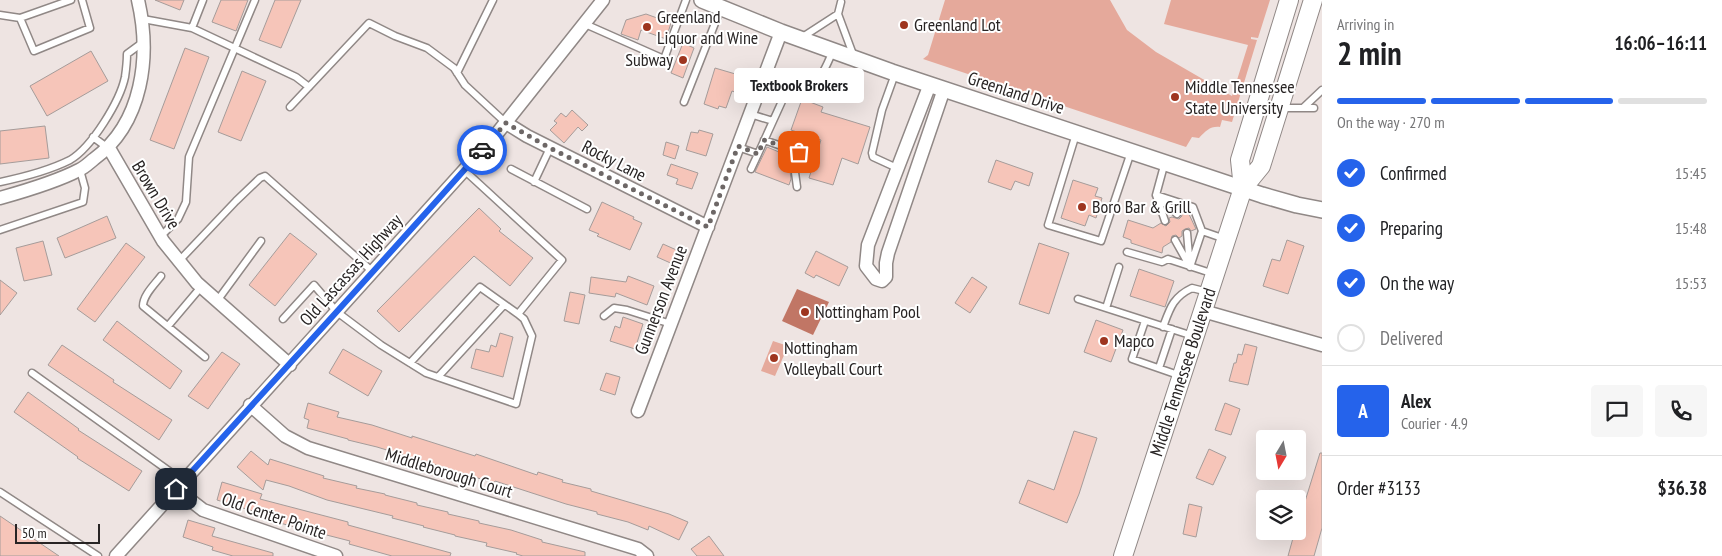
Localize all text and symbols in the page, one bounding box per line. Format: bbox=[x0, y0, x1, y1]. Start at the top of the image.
place label: Greenland Liquor and Wine bbox=[657, 5, 758, 49]
place label: Greenland Lot bbox=[914, 13, 1001, 36]
text: Arriving in bbox=[1337, 14, 1394, 34]
marker: Greenland Lot bbox=[898, 19, 910, 31]
marker: Greenland Liquor and Wine bbox=[641, 21, 653, 33]
text: 16:06–16:11 bbox=[1614, 31, 1707, 55]
text: 2 min bbox=[1337, 32, 1402, 74]
place label: Subway bbox=[625, 48, 673, 71]
marker: Subway bbox=[677, 54, 689, 66]
street label: Greenland Drive bbox=[965, 66, 1067, 119]
callout: Textbook Brokers bbox=[734, 67, 864, 102]
text: Textbook Brokers bbox=[750, 75, 848, 95]
place label: Middle Tennessee State University bbox=[1185, 75, 1295, 119]
marker: Middle Tennessee State University bbox=[1169, 91, 1181, 103]
text: On the way · 270 m bbox=[1337, 112, 1445, 132]
courier bbox=[457, 125, 507, 175]
pin bbox=[778, 131, 820, 173]
street label: Rocky Lane bbox=[578, 135, 650, 186]
icon: car bbox=[468, 136, 496, 164]
icon: bag bbox=[785, 138, 813, 166]
street label: Brown Drive bbox=[127, 156, 186, 233]
icon: check bbox=[1337, 159, 1365, 187]
text: Confirmed bbox=[1380, 161, 1447, 185]
text: 15:45 bbox=[1675, 163, 1707, 183]
place label: Boro Bar & Grill bbox=[1092, 195, 1192, 218]
marker: Boro Bar & Grill bbox=[1076, 201, 1088, 213]
street label: Old Lascassas Highway bbox=[294, 209, 407, 330]
icon: check bbox=[1337, 214, 1365, 242]
text: Preparing bbox=[1380, 216, 1443, 240]
text: 15:48 bbox=[1675, 218, 1707, 238]
street label: Gunnerson Avenue bbox=[629, 242, 692, 358]
icon: check bbox=[1337, 269, 1365, 297]
text: On the way bbox=[1380, 271, 1454, 295]
text: 15:53 bbox=[1675, 273, 1707, 293]
street label: Middle Tennessee Boulevard bbox=[1144, 285, 1221, 459]
place label: Nottingham Pool bbox=[815, 300, 921, 323]
marker: Nottingham Pool bbox=[799, 306, 811, 318]
text: Delivered bbox=[1380, 326, 1443, 350]
place label: Mapco bbox=[1114, 329, 1155, 352]
marker: Mapco bbox=[1098, 335, 1110, 347]
place label: Nottingham Volleyball Court bbox=[783, 336, 882, 380]
marker: Nottingham Volleyball Court bbox=[768, 352, 780, 364]
button: chat bbox=[1591, 385, 1643, 437]
button: phone bbox=[1655, 385, 1707, 437]
text: Alex bbox=[1401, 389, 1431, 413]
text: A bbox=[1358, 399, 1368, 423]
text: Courier · 4.9 bbox=[1401, 413, 1468, 433]
north arrow bbox=[1256, 430, 1306, 480]
map controls bbox=[1256, 430, 1306, 540]
street label: Middleborough Court bbox=[383, 442, 516, 503]
pin bbox=[155, 468, 197, 510]
icon: home bbox=[162, 475, 190, 503]
text: Order #3133 bbox=[1337, 476, 1421, 500]
text: $36.38 bbox=[1658, 476, 1707, 500]
street label: Old Center Pointe bbox=[219, 487, 330, 544]
button: layers bbox=[1256, 490, 1306, 540]
scale bar bbox=[15, 521, 100, 544]
text: 50 m bbox=[22, 524, 47, 542]

